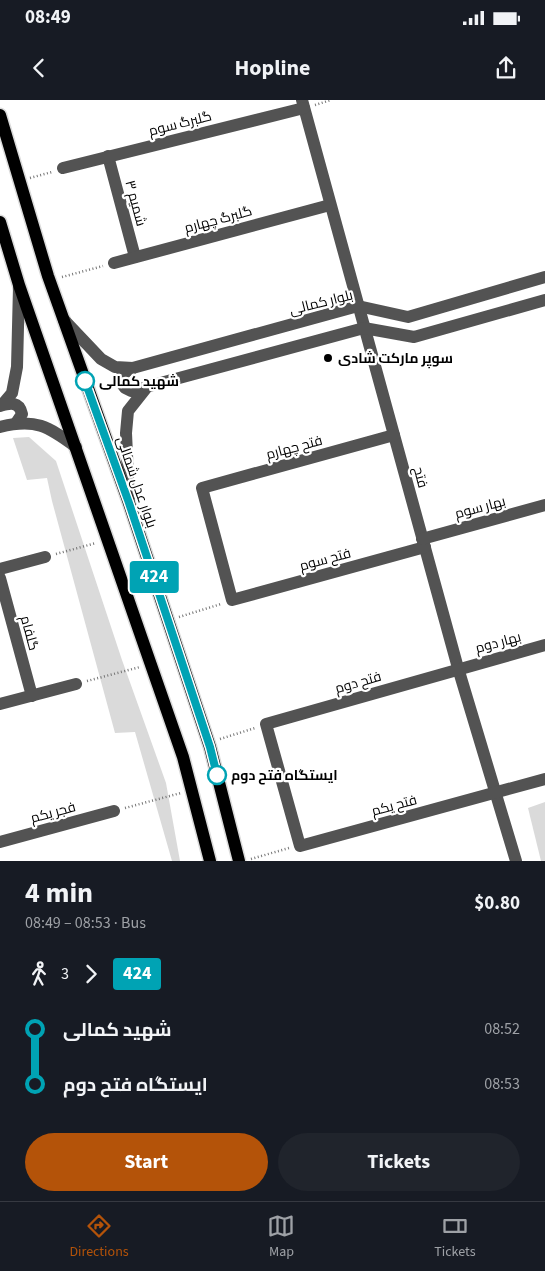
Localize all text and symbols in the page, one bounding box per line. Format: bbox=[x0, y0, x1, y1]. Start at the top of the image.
text: 08:49 bbox=[25, 4, 71, 31]
text: Hopline bbox=[235, 52, 311, 84]
icon: back bbox=[25, 54, 53, 82]
icon: share bbox=[492, 54, 520, 82]
street label: گلبرگ سوم bbox=[147, 106, 214, 141]
street label: شمیم ۳ bbox=[119, 178, 151, 228]
street label: گلبرگ چهارم bbox=[182, 201, 254, 239]
street label: بلوار کمالی bbox=[287, 285, 355, 321]
place label: سوپر مارکت شادی bbox=[338, 349, 453, 369]
marker: سوپر مارکت شادی bbox=[322, 352, 334, 364]
marker: شهید کمالی bbox=[75, 371, 95, 391]
place label: شهید کمالی bbox=[99, 372, 179, 392]
street label: فتح چهارم bbox=[264, 431, 325, 465]
street label: بلوار عدل شمالی bbox=[111, 434, 161, 531]
street label: فتح bbox=[408, 464, 432, 490]
street label: بهار سوم bbox=[453, 492, 508, 524]
street label: فتح سوم bbox=[297, 543, 353, 576]
line badge: 424 bbox=[125, 561, 183, 593]
text: 424 bbox=[140, 564, 168, 589]
street label: گلفام bbox=[15, 613, 43, 653]
street label: بهار دوم bbox=[473, 627, 523, 659]
street label: فتح دوم bbox=[333, 667, 384, 699]
marker: ایستگاه فتح دوم bbox=[207, 765, 227, 785]
place label: ایستگاه فتح دوم bbox=[231, 766, 338, 786]
street label: فتح یکم bbox=[369, 790, 419, 822]
street label: فجر یکم bbox=[28, 797, 78, 829]
text: 4 min bbox=[25, 873, 93, 913]
text: $0.80 bbox=[474, 890, 520, 917]
text: 08:49 – 08:53 · Bus bbox=[25, 912, 146, 934]
icon: walk bbox=[25, 960, 53, 988]
icon: forward bbox=[77, 960, 105, 988]
text: 424 bbox=[123, 961, 151, 986]
text: 3 bbox=[61, 963, 69, 985]
text: شهید کمالی bbox=[63, 1017, 171, 1044]
text: 08:52 bbox=[484, 1018, 520, 1040]
text: ایستگاه فتح دوم bbox=[63, 1072, 208, 1099]
text: 08:53 bbox=[484, 1073, 520, 1095]
button: Start bbox=[25, 1133, 268, 1191]
button: Tickets bbox=[278, 1133, 520, 1191]
tab: Directions bbox=[69, 1212, 129, 1262]
tab: Map bbox=[267, 1212, 295, 1262]
tab: Tickets bbox=[434, 1212, 476, 1262]

